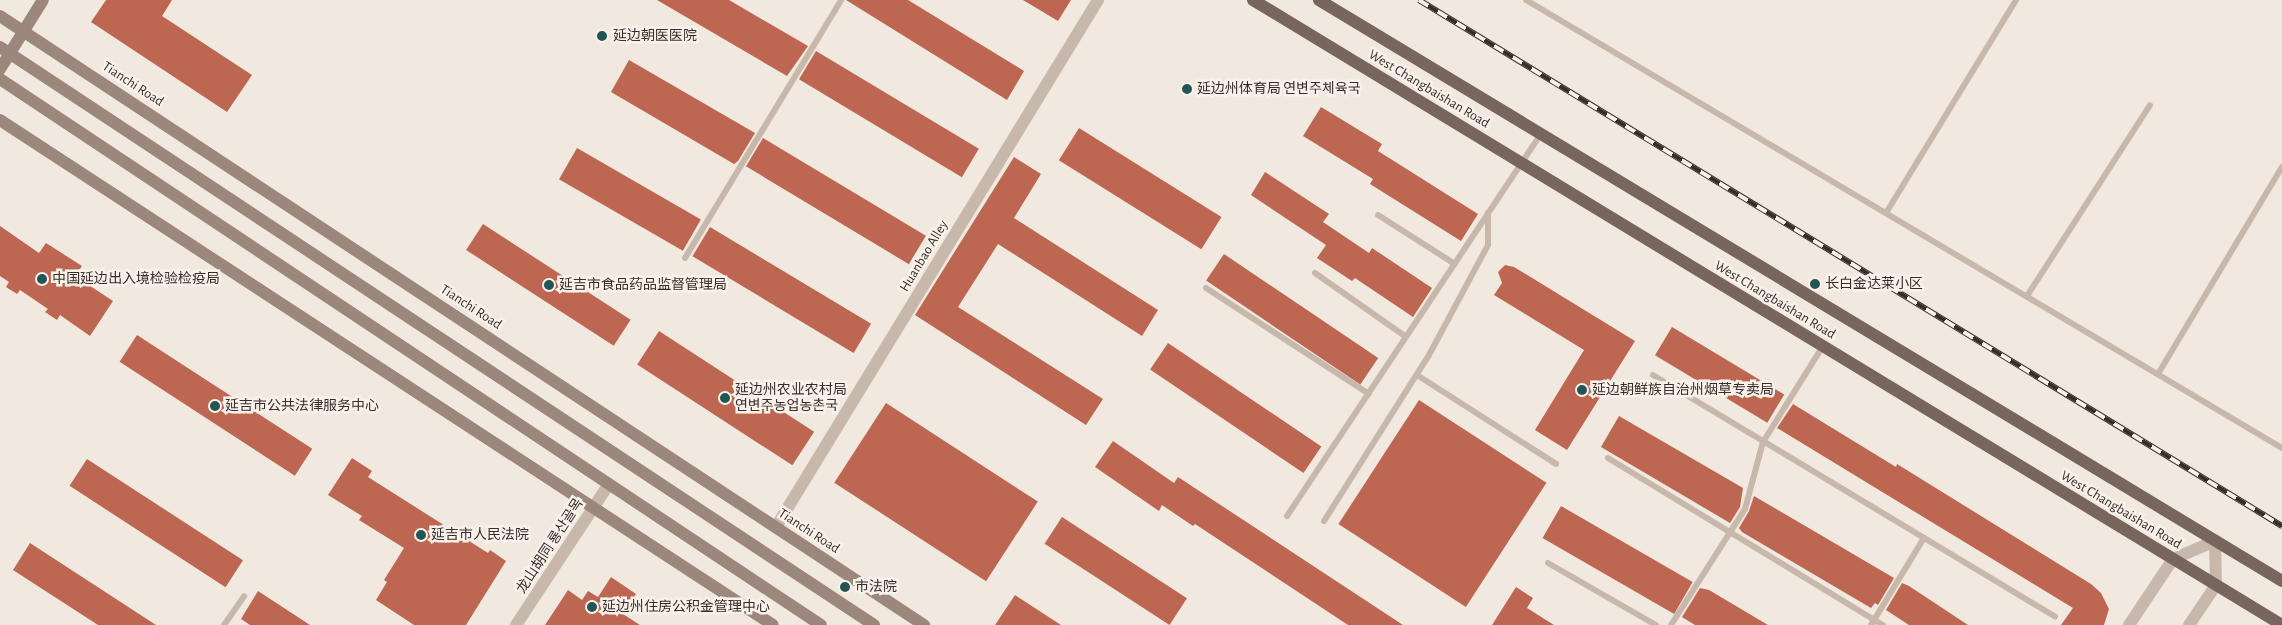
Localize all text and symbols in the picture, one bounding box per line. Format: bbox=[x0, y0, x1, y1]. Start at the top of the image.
place label: 延边朝医医院 bbox=[613, 28, 697, 44]
marker: 延边朝医医院 bbox=[595, 29, 609, 43]
street label: West Changbaishan Road bbox=[1365, 46, 1493, 132]
street label: Tianchi Road bbox=[99, 58, 167, 110]
place label: 延边州体育局 연변주체육국 bbox=[1197, 81, 1361, 97]
marker: 延边州体育局 연변주체육국 bbox=[1181, 83, 1193, 95]
street label: Huanbao Alley bbox=[896, 217, 952, 295]
street label: West Changbaishan Road bbox=[1711, 257, 1839, 343]
place label: 中国延边出入境检验检疫局 bbox=[52, 271, 220, 287]
marker: 中国延边出入境检验检疫局 bbox=[36, 273, 48, 285]
place label: 长白金达莱小区 bbox=[1825, 276, 1923, 292]
place label: 延吉市食品药品监督管理局 bbox=[559, 277, 727, 293]
marker: 长白金达莱小区 bbox=[1809, 278, 1821, 290]
marker: 延吉市食品药品监督管理局 bbox=[543, 279, 555, 291]
street label: Tianchi Road bbox=[437, 281, 505, 333]
place label: 延边州农业农村局 연변주농업농촌국 bbox=[735, 382, 847, 414]
place label: 延边朝鲜族自治州烟草专卖局 bbox=[1592, 382, 1774, 398]
marker: 延边朝鲜族自治州烟草专卖局 bbox=[1576, 384, 1588, 396]
marker: 延边州农业农村局 연변주농업농촌국 bbox=[719, 392, 731, 404]
place label: 延吉市公共法律服务中心 bbox=[225, 398, 379, 414]
marker: 延吉市公共法律服务中心 bbox=[209, 400, 221, 412]
street label: West Changbaishan Road bbox=[2057, 467, 2185, 553]
street label: 龙山胡同 룡산골목 bbox=[513, 495, 587, 597]
street label: Tianchi Road bbox=[775, 505, 843, 557]
place label: 延吉市人民法院 bbox=[431, 527, 529, 543]
marker: 延吉市人民法院 bbox=[415, 529, 427, 541]
place label: 市法院 bbox=[855, 579, 897, 595]
marker: 市法院 bbox=[839, 581, 851, 593]
place label: 延边州住房公积金管理中心 bbox=[602, 599, 770, 615]
marker: 延边州住房公积金管理中心 bbox=[586, 601, 598, 613]

